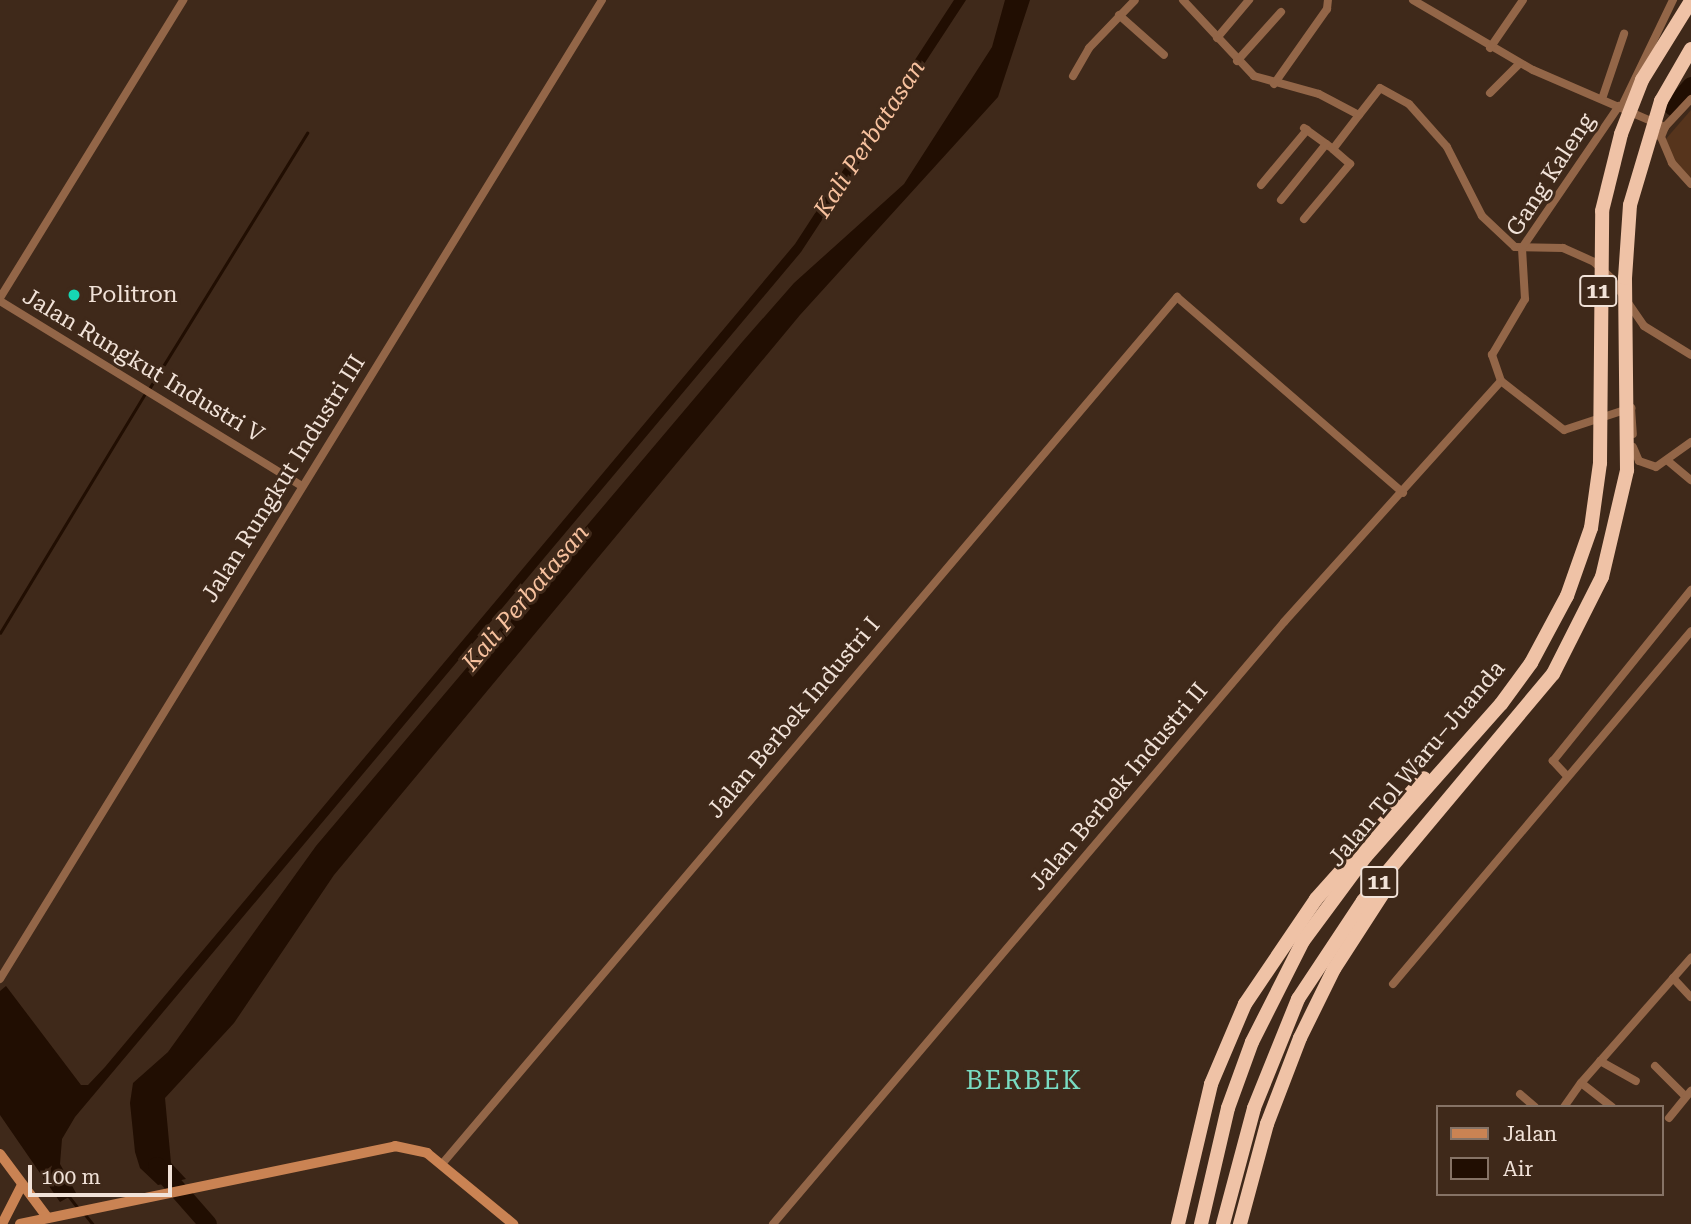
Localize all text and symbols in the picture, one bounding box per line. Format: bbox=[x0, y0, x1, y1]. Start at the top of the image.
water label: Kali Perbatasan bbox=[808, 55, 932, 223]
street label: Gang Kaleng bbox=[1501, 108, 1601, 242]
road number: 11 bbox=[1579, 274, 1617, 308]
place label: Politron bbox=[88, 281, 178, 309]
street label: Jalan Rungkut Industri V bbox=[17, 283, 269, 449]
marker: Politron bbox=[66, 287, 82, 303]
street label: Jalan Rungkut Industri III bbox=[196, 350, 372, 608]
water label: Kali Perbatasan bbox=[456, 519, 596, 677]
street label: Jalan Berbek Industri I bbox=[702, 612, 886, 824]
street label: Jalan Tol Waru–Juanda bbox=[1323, 656, 1511, 872]
street label: Jalan Berbek Industri II bbox=[1024, 678, 1214, 896]
road number: 11 bbox=[1360, 864, 1398, 900]
district label: BERBEK bbox=[966, 1065, 1082, 1097]
legend bbox=[1436, 1105, 1663, 1196]
text: Jalan bbox=[1503, 1122, 1557, 1146]
scale bar bbox=[32, 1150, 175, 1194]
text: Air bbox=[1503, 1157, 1533, 1181]
text: 100 m bbox=[41, 1165, 101, 1189]

